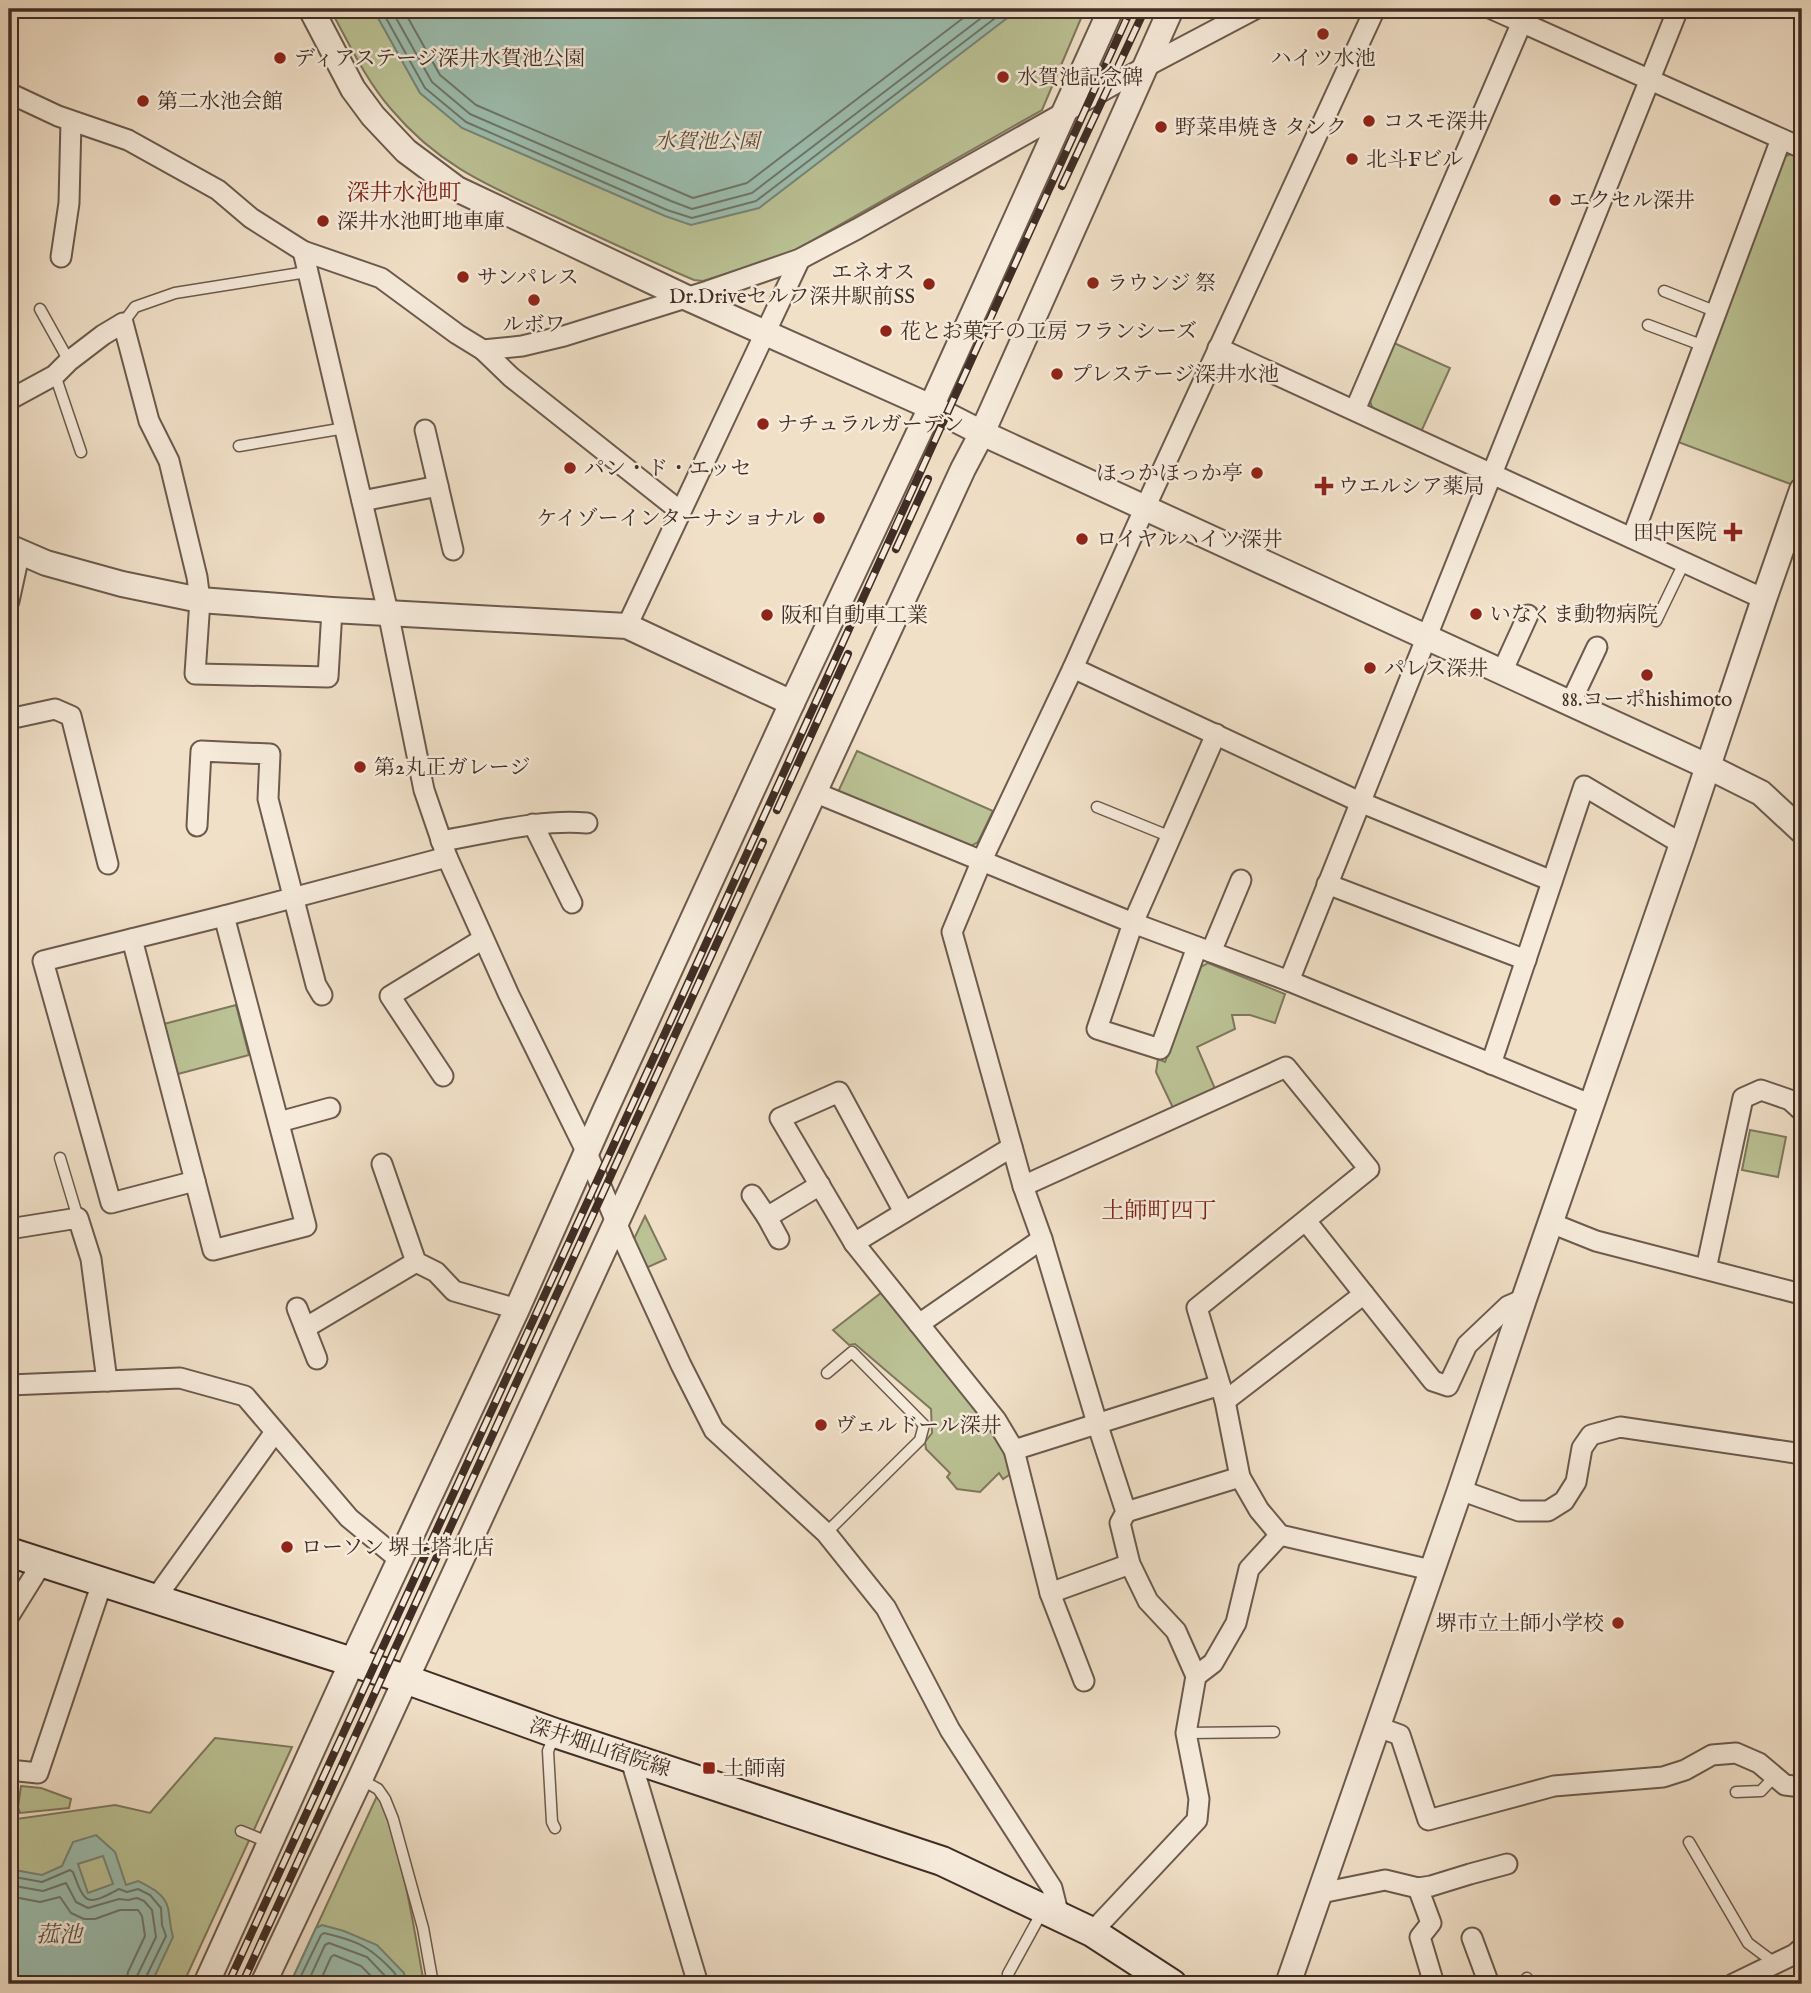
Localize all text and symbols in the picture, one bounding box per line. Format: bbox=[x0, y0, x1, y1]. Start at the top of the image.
marker: ハイツ水池 bbox=[1315, 26, 1331, 42]
place label: ディアステージ深井水賀池公園 bbox=[294, 46, 585, 73]
place label: ハイツ水池 bbox=[1271, 46, 1376, 73]
marker: ディアステージ深井水賀池公園 bbox=[272, 50, 288, 66]
place label: 水賀池記念碑 bbox=[1017, 65, 1143, 92]
marker: 水賀池記念碑 bbox=[995, 69, 1011, 85]
place label: 第二水池会館 bbox=[157, 89, 283, 116]
marker: 第二水池会館 bbox=[135, 93, 151, 109]
place label: コスモ深井 bbox=[1383, 109, 1488, 136]
marker: コスモ深井 bbox=[1361, 113, 1377, 129]
place label: 野菜串焼き タンク bbox=[1175, 115, 1347, 142]
marker: 野菜串焼き タンク bbox=[1153, 119, 1169, 135]
park label: 水賀池公園 bbox=[655, 129, 762, 156]
place label: 北斗Fビル bbox=[1366, 147, 1463, 174]
marker: 北斗Fビル bbox=[1344, 151, 1360, 167]
district label: 深井水池町 bbox=[347, 179, 462, 208]
place label: エクセル深井 bbox=[1569, 188, 1695, 215]
marker: エクセル深井 bbox=[1547, 192, 1563, 208]
place label: 深井水池町地車庫 bbox=[337, 209, 505, 236]
marker: 深井水池町地車庫 bbox=[315, 213, 331, 229]
place label: エネオス Dr.Driveセルフ深井駅前SS bbox=[669, 260, 915, 311]
place label: サンパレス bbox=[477, 265, 579, 292]
marker: サンパレス bbox=[455, 269, 471, 285]
place label: ラウンジ 祭 bbox=[1107, 271, 1216, 298]
marker: ラウンジ 祭 bbox=[1085, 275, 1101, 291]
marker: エネオス Dr.Driveセルフ深井駅前SS bbox=[921, 276, 937, 292]
marker: ルボワ bbox=[526, 292, 542, 308]
place label: ルボワ bbox=[503, 312, 566, 339]
place label: 花とお菓子の工房 フランシーズ bbox=[900, 319, 1197, 346]
marker: 花とお菓子の工房 フランシーズ bbox=[878, 323, 894, 339]
place label: プレステージ深井水池 bbox=[1071, 362, 1279, 389]
marker: プレステージ深井水池 bbox=[1049, 366, 1065, 382]
place label: ナチュラルガーデン bbox=[777, 412, 964, 439]
marker: ナチュラルガーデン bbox=[755, 416, 771, 432]
place label: パン・ド・エッセ bbox=[584, 456, 752, 483]
marker: パン・ド・エッセ bbox=[562, 460, 578, 476]
place label: ほっかほっか亭 bbox=[1096, 461, 1243, 488]
marker: ほっかほっか亭 bbox=[1249, 465, 1265, 481]
place label: ウエルシア薬局 bbox=[1338, 474, 1484, 501]
marker: ウエルシア薬局 bbox=[1316, 478, 1332, 494]
place label: ケイゾーインターナショナル bbox=[536, 506, 805, 533]
marker: ケイゾーインターナショナル bbox=[811, 510, 827, 526]
place label: 田中医院 bbox=[1633, 520, 1717, 547]
marker: 田中医院 bbox=[1723, 522, 1743, 542]
place label: ロイヤルハイツ深井 bbox=[1096, 527, 1283, 554]
marker: ロイヤルハイツ深井 bbox=[1074, 531, 1090, 547]
place label: いなくま動物病院 bbox=[1490, 602, 1658, 629]
place label: 阪和自動車工業 bbox=[781, 603, 928, 630]
marker: いなくま動物病院 bbox=[1468, 606, 1484, 622]
marker: 阪和自動車工業 bbox=[759, 607, 775, 623]
place label: パレス深井 bbox=[1384, 656, 1488, 683]
marker: パレス深井 bbox=[1362, 660, 1378, 676]
marker: 88.コーポhishimoto bbox=[1639, 667, 1655, 683]
place label: 88.コーポhishimoto bbox=[1562, 687, 1732, 714]
place label: 第2丸正ガレージ bbox=[374, 755, 530, 782]
marker: 第2丸正ガレージ bbox=[352, 759, 368, 775]
district label: 土師町四丁 bbox=[1102, 1197, 1217, 1226]
place label: ヴェルドール深井 bbox=[835, 1413, 1002, 1440]
marker: ヴェルドール深井 bbox=[813, 1417, 829, 1433]
place label: ローソン 堺土塔北店 bbox=[301, 1535, 494, 1562]
marker: ローソン 堺土塔北店 bbox=[279, 1539, 295, 1555]
place label: 堺市立土師小学校 bbox=[1436, 1611, 1604, 1638]
marker: 堺市立土師小学校 bbox=[1610, 1615, 1626, 1631]
street label: 深井畑山宿院線 bbox=[525, 1713, 674, 1784]
place label: 土師南 bbox=[723, 1756, 786, 1783]
marker: 土師南 bbox=[701, 1760, 717, 1776]
water label: 菰池 bbox=[36, 1921, 85, 1950]

